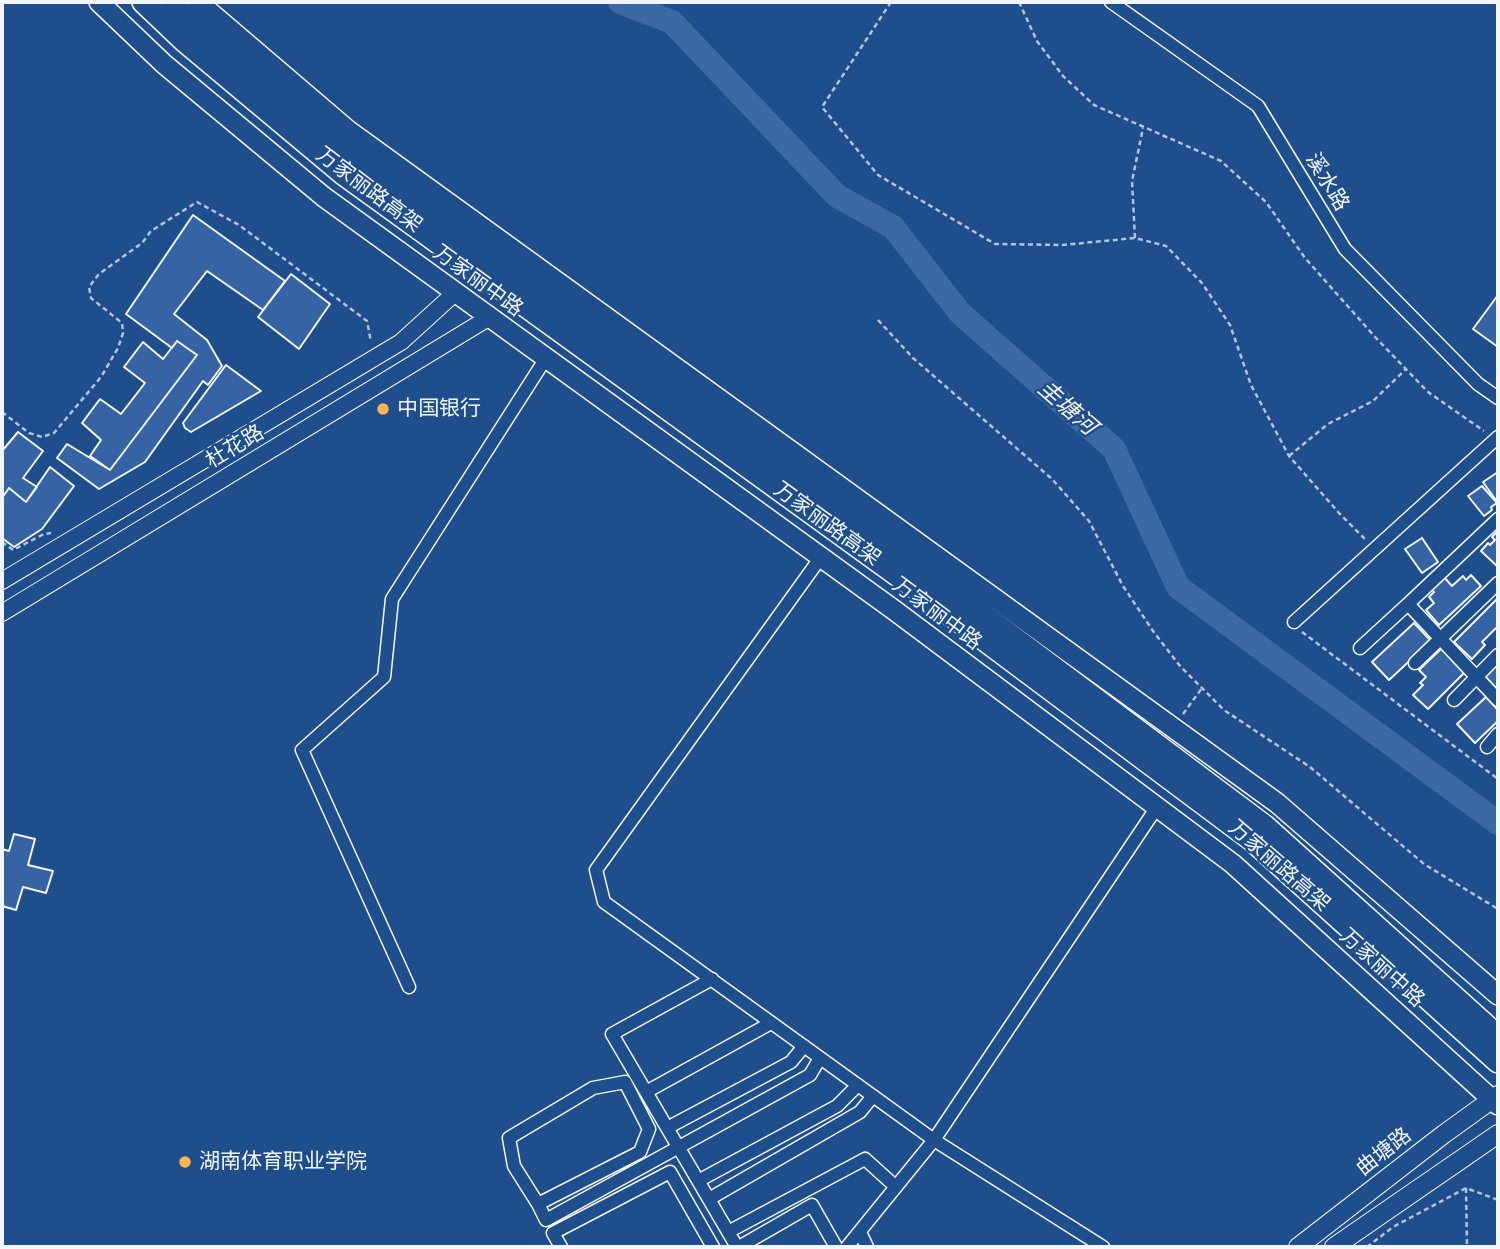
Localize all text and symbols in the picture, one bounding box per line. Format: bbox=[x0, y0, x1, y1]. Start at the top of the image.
street label: 万家丽路高架 bbox=[311, 142, 427, 238]
street label: 溪水路 bbox=[1300, 149, 1354, 215]
street label: 万家丽中路 bbox=[428, 240, 528, 322]
water label: 圭塘河 bbox=[1032, 375, 1102, 441]
place label: 中国银行 bbox=[397, 396, 481, 422]
marker: 中国银行 bbox=[375, 401, 391, 417]
street label: 杜花路 bbox=[202, 420, 268, 474]
street label: 万家丽路高架 bbox=[769, 477, 885, 571]
street label: 万家丽中路 bbox=[887, 572, 987, 656]
street label: 万家丽路高架 bbox=[1223, 815, 1335, 917]
street label: 万家丽中路 bbox=[1335, 924, 1429, 1012]
street label: 曲塘路 bbox=[1351, 1123, 1417, 1181]
place label: 湖南体育职业学院 bbox=[199, 1149, 367, 1175]
marker: 湖南体育职业学院 bbox=[177, 1154, 193, 1170]

